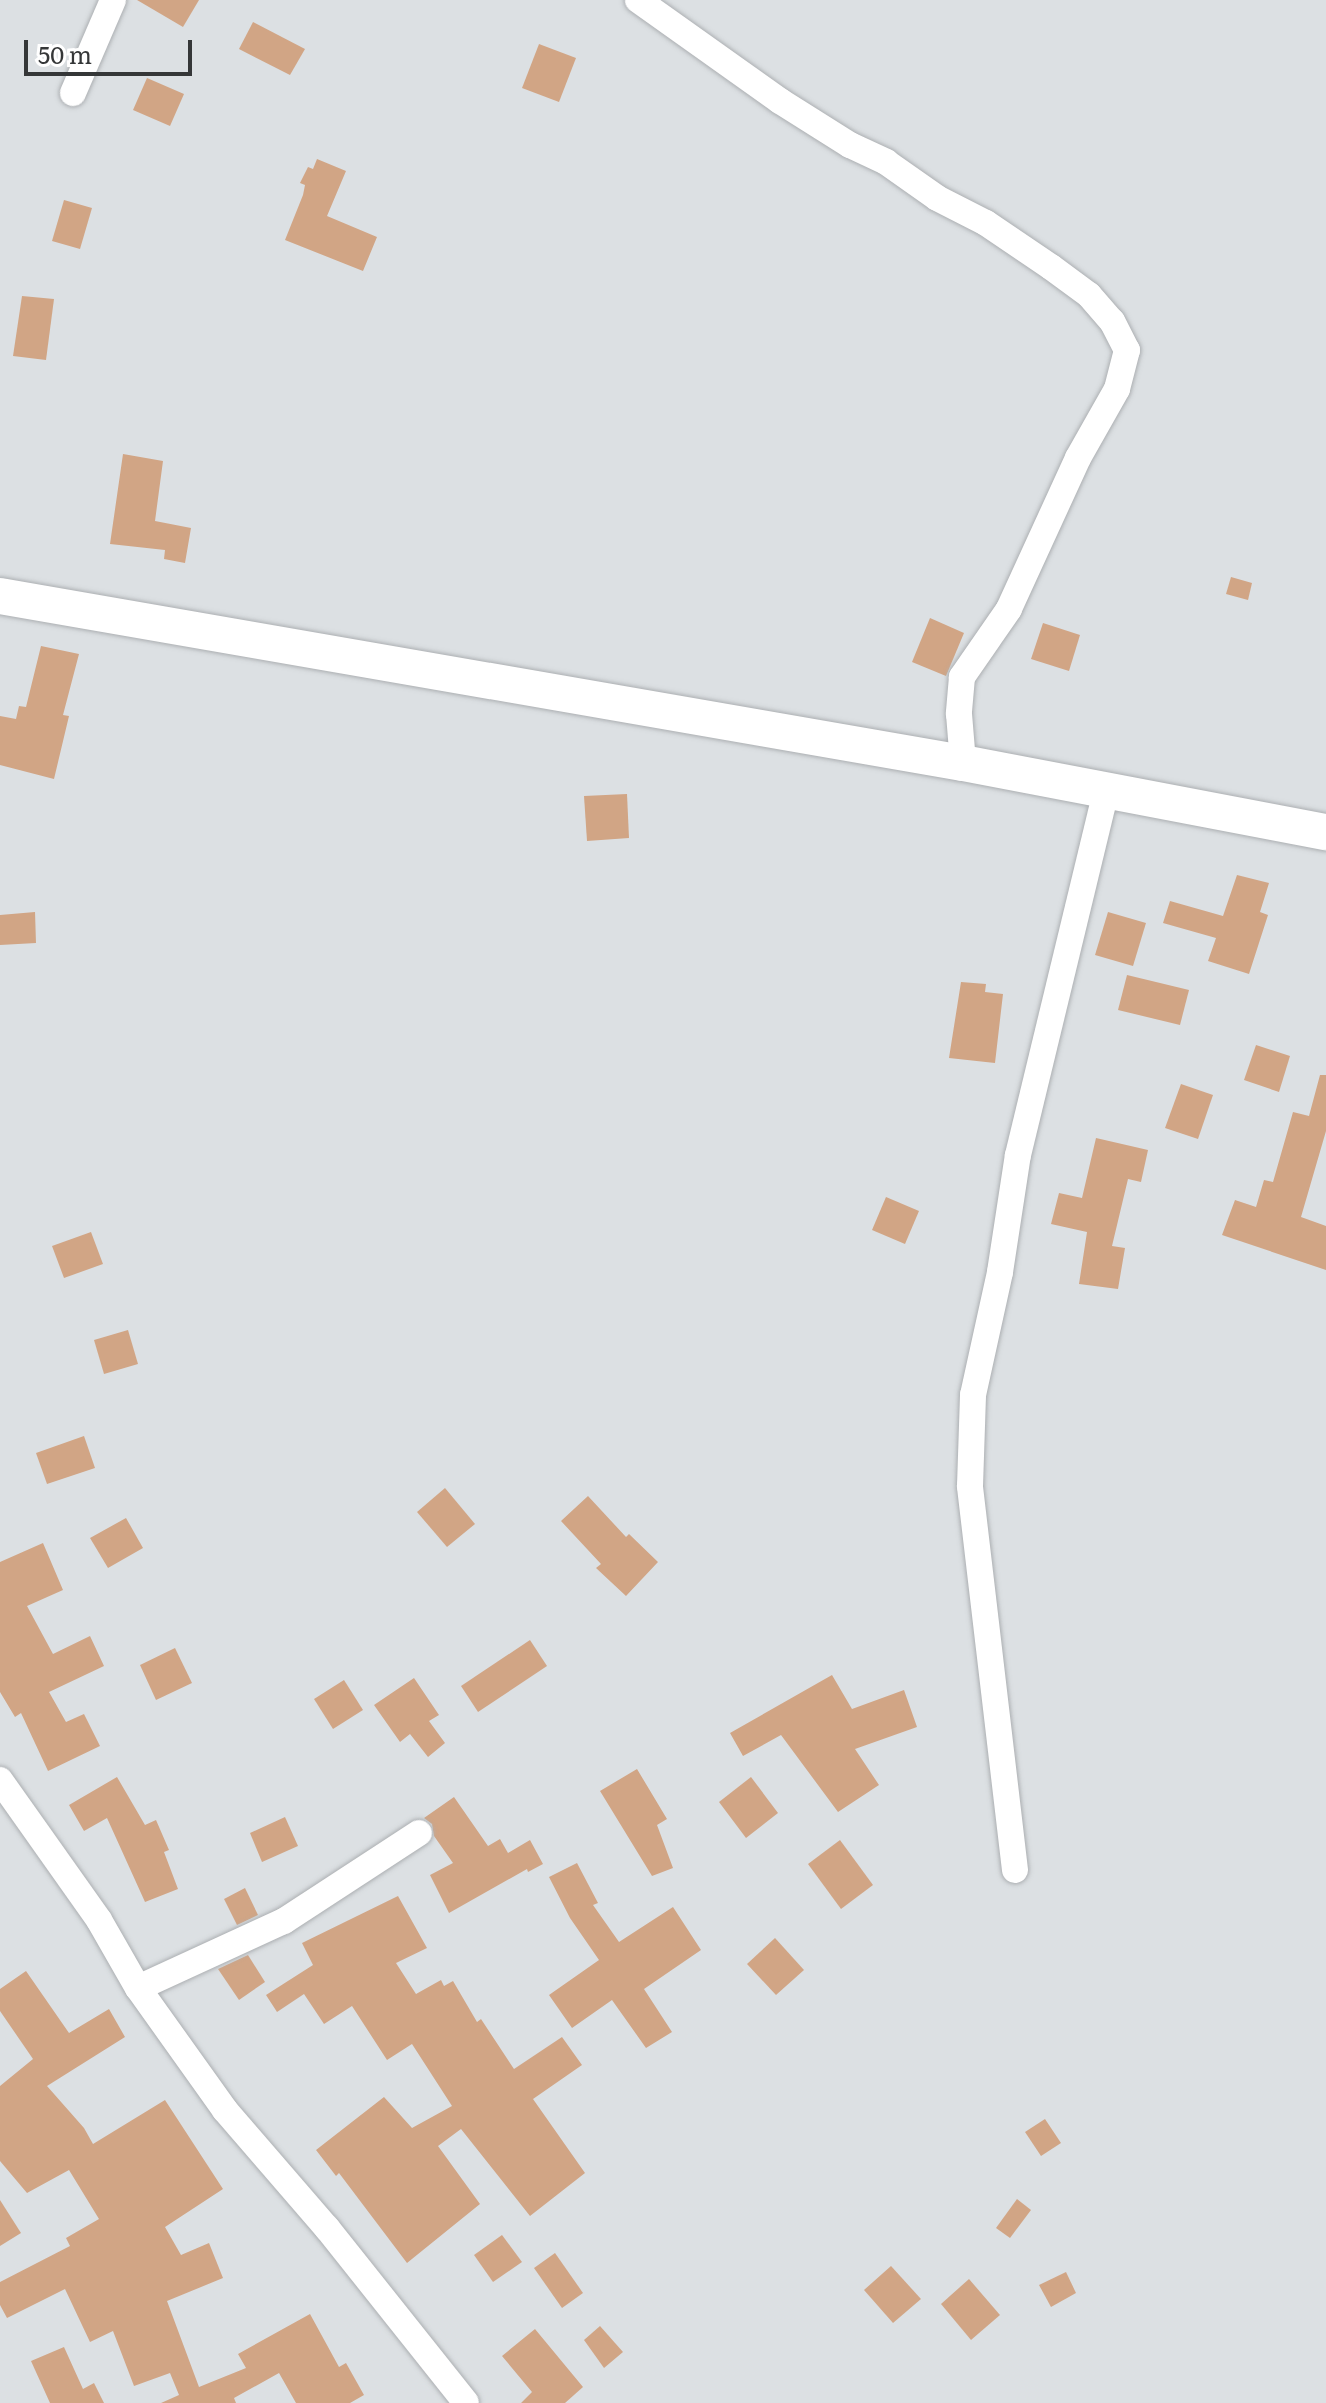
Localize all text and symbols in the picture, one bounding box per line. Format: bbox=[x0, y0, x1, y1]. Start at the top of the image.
scale bar bbox=[28, 24, 196, 74]
text: 50 m bbox=[38, 36, 92, 71]

